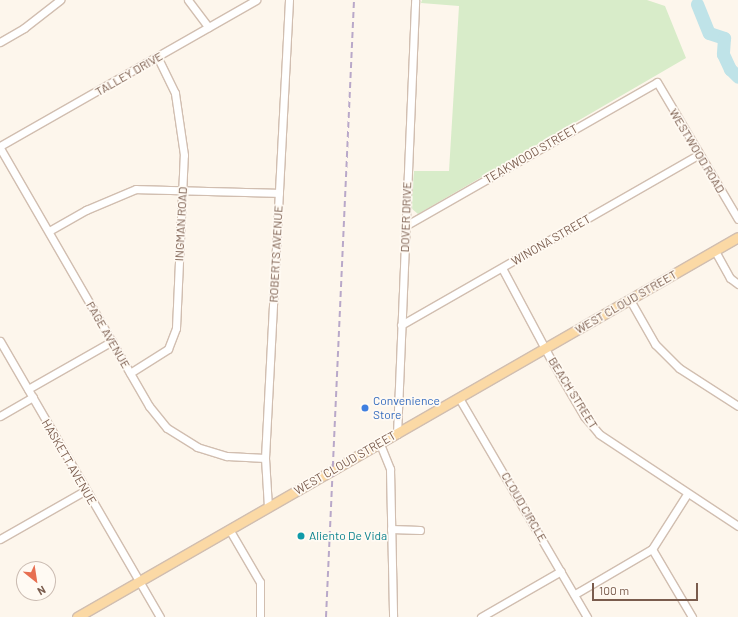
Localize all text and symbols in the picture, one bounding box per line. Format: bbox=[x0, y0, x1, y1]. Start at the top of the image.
street label: TALLEY DRIVE bbox=[93, 49, 165, 99]
street label: WESTWOOD ROAD bbox=[666, 106, 728, 196]
street label: TEAKWOOD STREET bbox=[482, 121, 580, 187]
street label: DOVER DRIVE bbox=[398, 181, 414, 253]
street label: INGMAN ROAD bbox=[172, 186, 190, 262]
street label: ROBERTS AVENUE bbox=[266, 205, 286, 303]
street label: WINONA STREET bbox=[509, 211, 593, 269]
street label: WEST CLOUD STREET bbox=[573, 267, 679, 337]
street label: PAGE AVENUE bbox=[83, 299, 133, 371]
street label: BEACH STREET bbox=[545, 355, 601, 431]
place label: Convenience Store bbox=[373, 394, 440, 422]
marker: Convenience Store bbox=[360, 403, 370, 413]
street label: HASKETT AVENUE bbox=[39, 417, 99, 507]
street label: WEST CLOUD STREET bbox=[292, 428, 398, 498]
street label: CLOUD CIRCLE bbox=[498, 470, 550, 544]
place label: Aliento De Vida bbox=[309, 529, 387, 543]
marker: Aliento De Vida bbox=[296, 531, 306, 541]
north arrow bbox=[16, 561, 56, 601]
scale bar bbox=[594, 575, 700, 601]
text: N bbox=[35, 583, 48, 598]
text: 100 m bbox=[599, 583, 629, 597]

